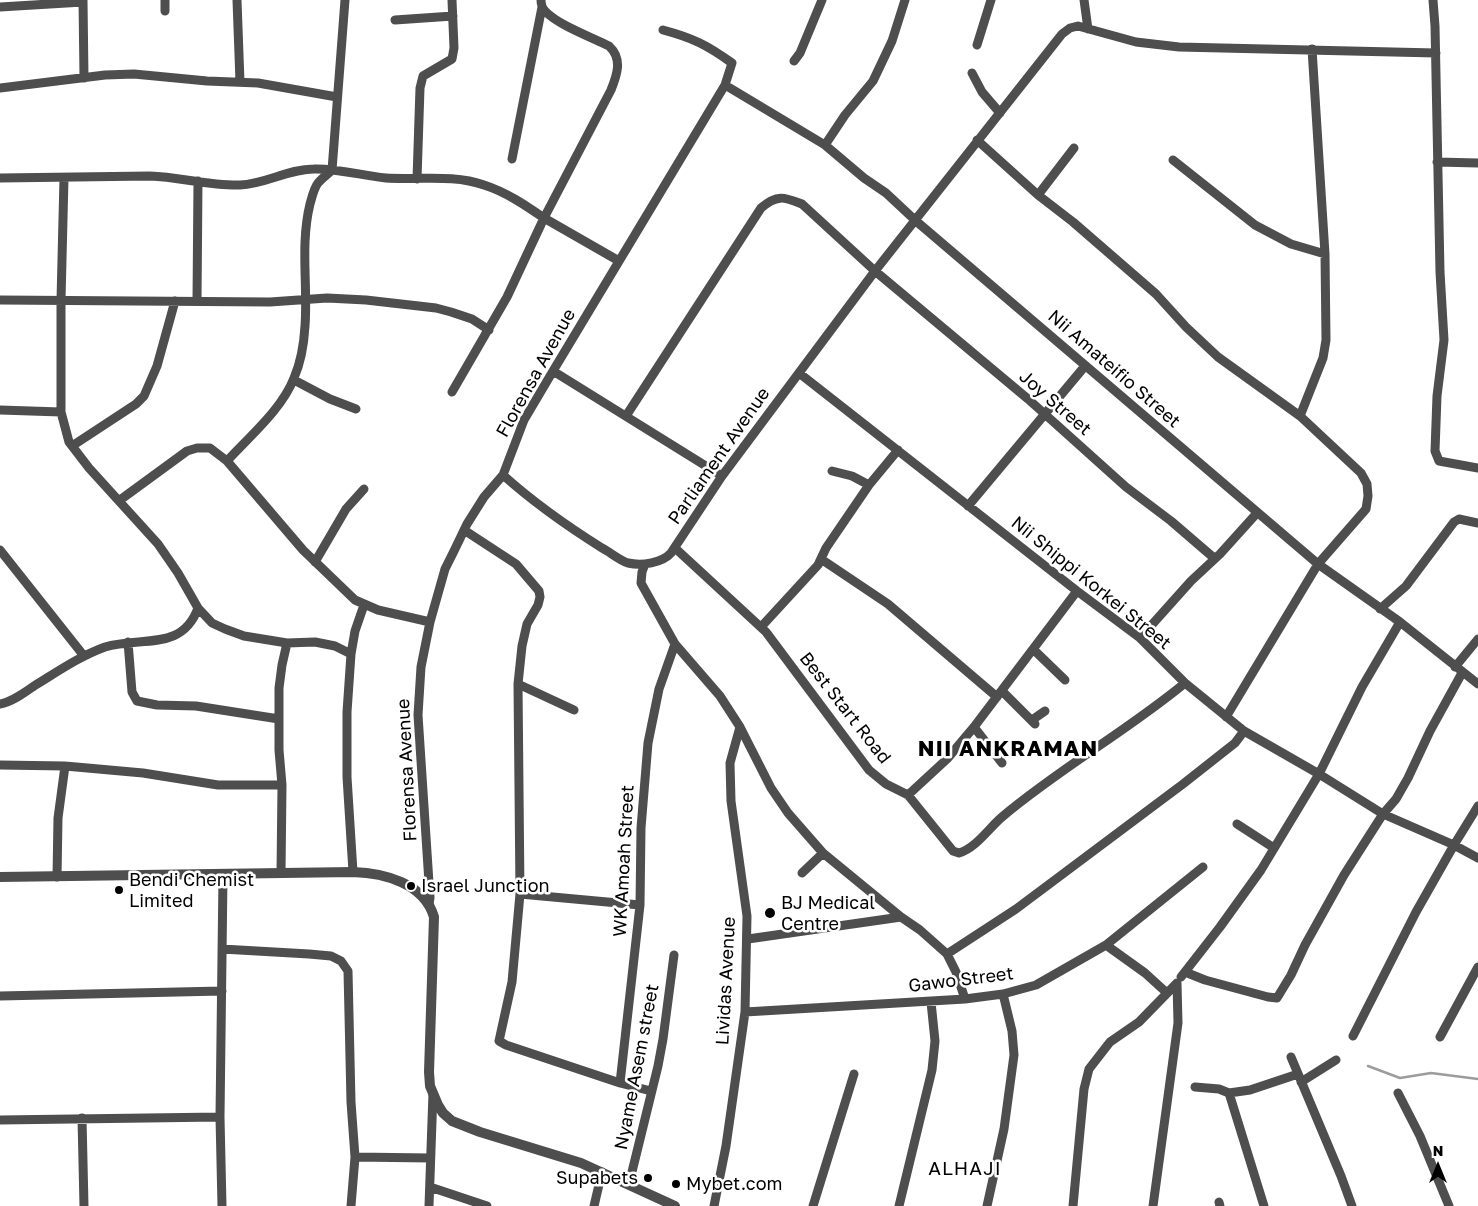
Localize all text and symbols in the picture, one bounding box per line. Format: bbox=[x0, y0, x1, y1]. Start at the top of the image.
street label: Florensa Avenue bbox=[492, 305, 580, 441]
street label: Nii Amateifio Street bbox=[1043, 306, 1185, 432]
street label: Joy Street bbox=[1015, 366, 1095, 440]
street label: Parliament Avenue bbox=[664, 383, 774, 529]
street label: Nii Shippi Korkei Street bbox=[1007, 512, 1175, 654]
street label: Best Start Road bbox=[795, 648, 895, 768]
street label: Florensa Avenue bbox=[392, 698, 422, 842]
district label: NII ANKRAMAN bbox=[916, 736, 1100, 762]
street label: WK Amoah Street bbox=[609, 785, 639, 937]
place label: Bendi Chemist Limited bbox=[129, 869, 254, 912]
place label: Israel Junction bbox=[421, 875, 550, 897]
marker: Israel Junction bbox=[405, 880, 417, 892]
marker: Bendi Chemist Limited bbox=[113, 884, 125, 896]
place label: BJ Medical Centre bbox=[781, 892, 875, 934]
marker: BJ Medical Centre bbox=[763, 906, 777, 920]
street label: Lividas Avenue bbox=[712, 916, 740, 1046]
street label: Gawo Street bbox=[907, 963, 1015, 997]
street label: Nyame Asem street bbox=[610, 982, 664, 1152]
north arrow bbox=[1413, 1141, 1463, 1191]
text: N bbox=[1433, 1142, 1443, 1159]
district label: ALHAJI bbox=[928, 1158, 1002, 1180]
place label: Supabets bbox=[556, 1167, 638, 1189]
marker: Supabets bbox=[642, 1172, 654, 1184]
place label: Mybet.com bbox=[686, 1173, 782, 1195]
marker: Mybet.com bbox=[670, 1178, 682, 1190]

